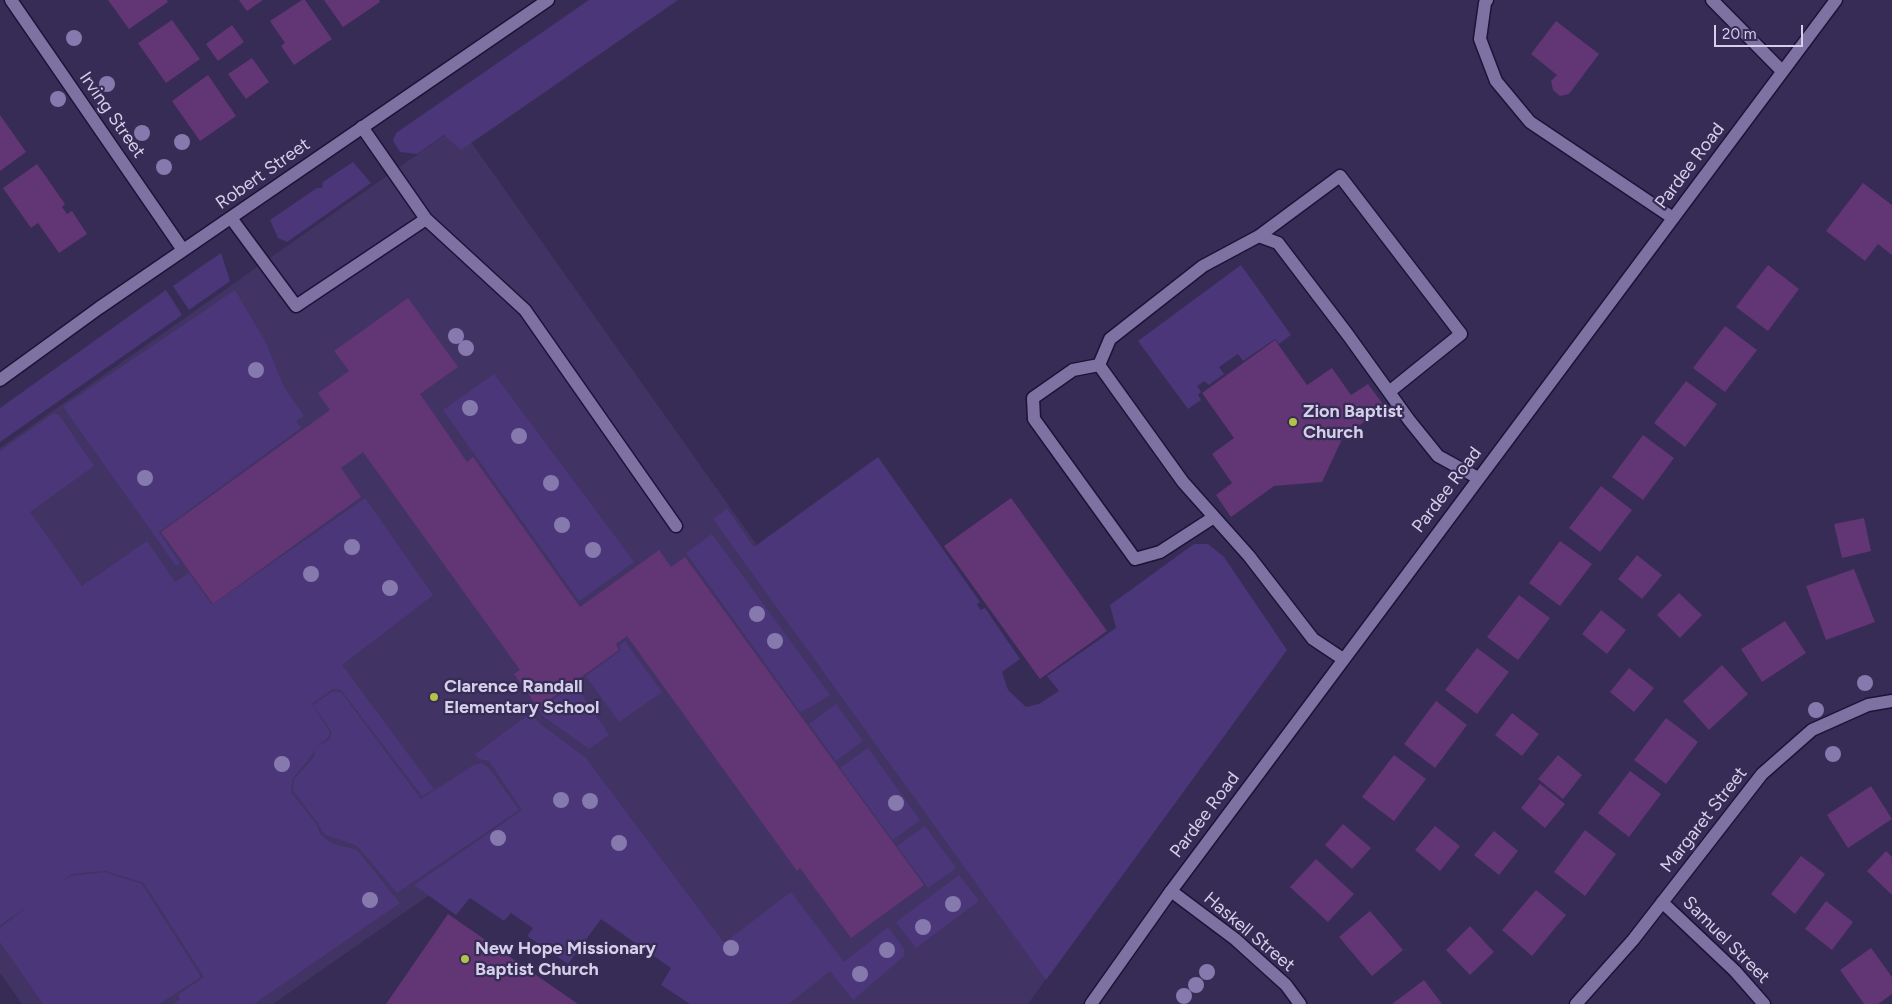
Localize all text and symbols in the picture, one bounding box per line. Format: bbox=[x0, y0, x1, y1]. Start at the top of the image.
scale bar bbox=[1717, 15, 1806, 47]
text: 20 m bbox=[1722, 25, 1756, 43]
street label: Irving Street bbox=[74, 68, 150, 162]
street label: Pardee Road bbox=[1651, 119, 1729, 213]
street label: Robert Street bbox=[212, 134, 314, 214]
place label: Zion Baptist Church bbox=[1303, 401, 1403, 444]
marker: Zion Baptist Church bbox=[1287, 416, 1299, 428]
street label: Pardee Road bbox=[1408, 443, 1486, 537]
place label: Clarence Randall Elementary School bbox=[444, 676, 599, 719]
marker: Clarence Randall Elementary School bbox=[428, 691, 440, 703]
street label: Margaret Street bbox=[1656, 763, 1752, 877]
street label: Pardee Road bbox=[1166, 768, 1244, 862]
street label: Haskell Street bbox=[1199, 888, 1299, 976]
street label: Samuel Street bbox=[1678, 892, 1774, 988]
place label: New Hope Missionary Baptist Church bbox=[475, 938, 656, 981]
marker: New Hope Missionary Baptist Church bbox=[459, 953, 471, 965]

